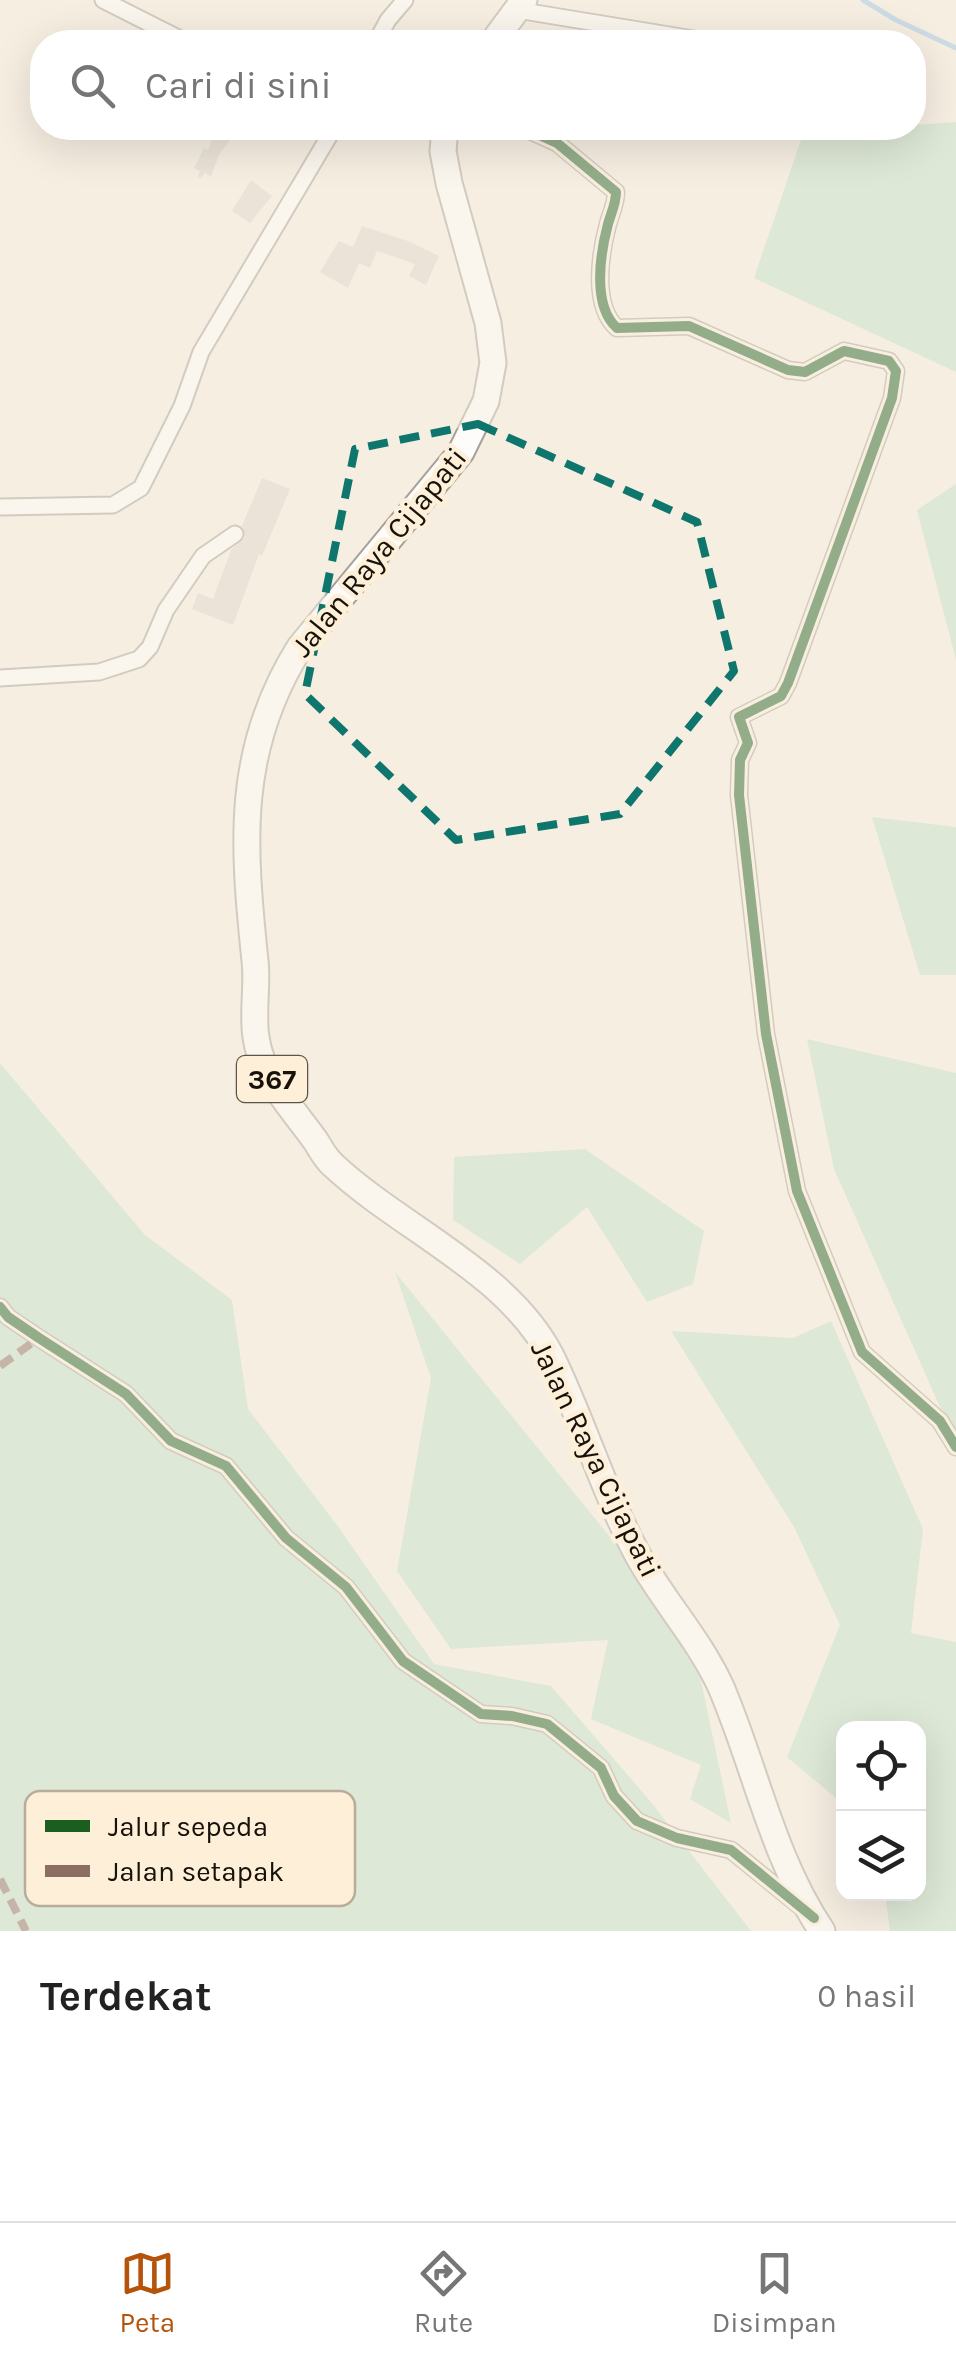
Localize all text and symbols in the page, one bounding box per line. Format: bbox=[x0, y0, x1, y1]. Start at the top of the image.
search box bbox=[30, 30, 926, 140]
icon: search bbox=[65, 58, 120, 113]
text: Cari di sini bbox=[145, 63, 332, 108]
street label: Jalan Raya Cijapati bbox=[284, 440, 474, 664]
road number: 367 bbox=[237, 1056, 307, 1102]
street label: Jalan Raya Cijapati bbox=[523, 1335, 669, 1583]
map controls bbox=[836, 1721, 926, 1901]
button: locate bbox=[836, 1721, 926, 1811]
legend bbox=[25, 1791, 355, 1906]
text: Jalur sepeda bbox=[108, 1810, 268, 1843]
button: layers bbox=[836, 1811, 926, 1901]
text: Jalan setapak bbox=[108, 1855, 284, 1888]
text: Terdekat bbox=[40, 1971, 212, 2021]
text: 0 hasil bbox=[817, 1978, 916, 2015]
tab: Peta bbox=[119, 2246, 175, 2339]
tab: Rute bbox=[414, 2246, 473, 2339]
tab: Disimpan bbox=[712, 2246, 837, 2339]

